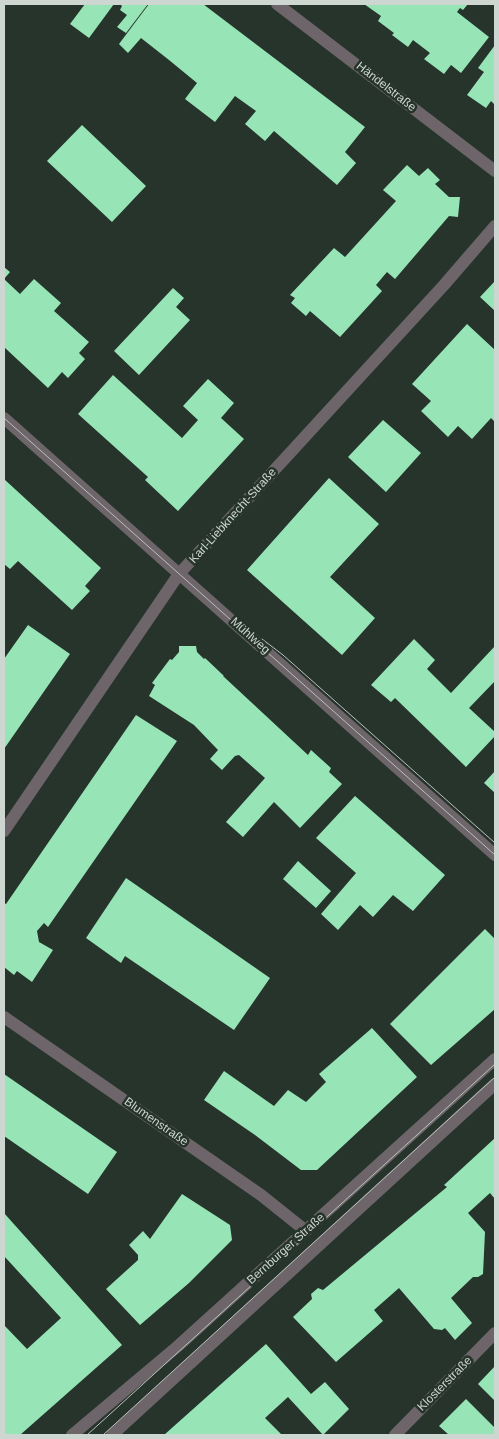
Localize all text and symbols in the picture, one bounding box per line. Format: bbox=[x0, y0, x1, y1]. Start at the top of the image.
street label: Händelstraße bbox=[353, 59, 419, 115]
street label: Karl-Liebknecht-Straße bbox=[186, 465, 280, 567]
street label: Mühlweg bbox=[227, 615, 273, 657]
street label: Blumenstraße bbox=[121, 1095, 191, 1149]
street label: Bernburger Straße bbox=[244, 1210, 328, 1288]
street label: Klosterstraße bbox=[415, 1354, 475, 1414]

